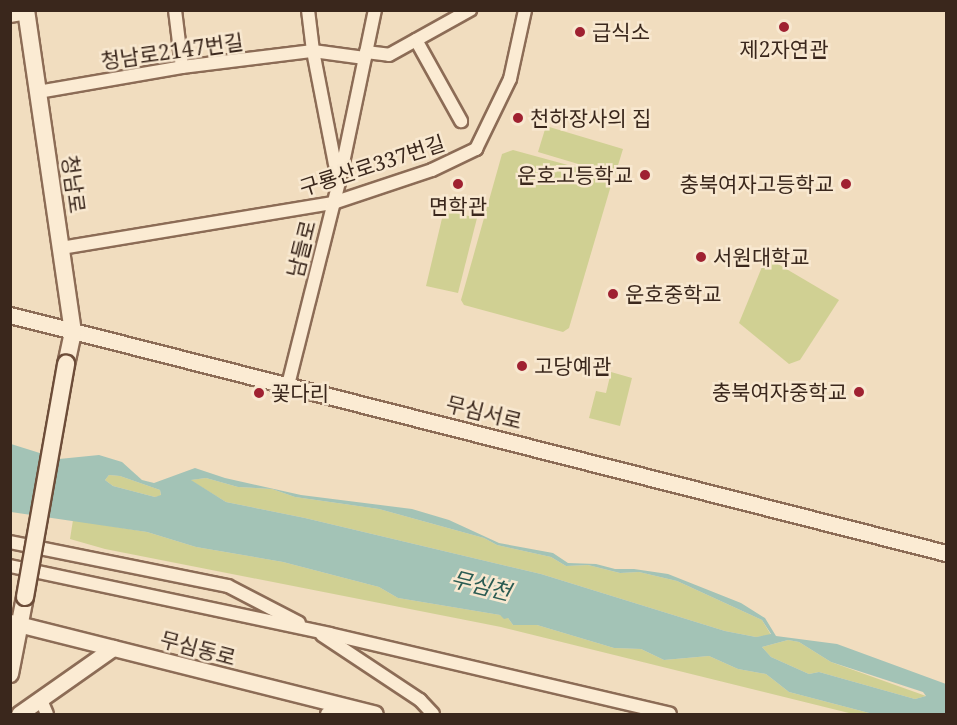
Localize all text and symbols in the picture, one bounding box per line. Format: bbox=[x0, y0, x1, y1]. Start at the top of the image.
place label: 급식소 bbox=[592, 19, 650, 45]
marker: 제2자연관 bbox=[777, 20, 791, 34]
marker: 급식소 bbox=[573, 25, 587, 39]
street label: 청남로2147번길 bbox=[99, 29, 245, 73]
place label: 제2자연관 bbox=[739, 36, 829, 62]
place label: 천하장사의 집 bbox=[530, 105, 651, 131]
marker: 천하장사의 집 bbox=[511, 111, 525, 125]
street label: 구룡산로337번길 bbox=[296, 130, 448, 200]
street label: 청남로 bbox=[57, 154, 91, 214]
place label: 운호고등학교 bbox=[517, 162, 633, 188]
marker: 운호고등학교 bbox=[638, 168, 652, 182]
place label: 충북여자고등학교 bbox=[679, 171, 834, 197]
marker: 면학관 bbox=[451, 177, 465, 191]
marker: 충북여자고등학교 bbox=[839, 177, 853, 191]
place label: 면학관 bbox=[429, 193, 487, 219]
street label: 남들로 bbox=[282, 218, 320, 280]
place label: 서원대학교 bbox=[713, 244, 810, 270]
marker: 서원대학교 bbox=[694, 250, 708, 264]
place label: 운호중학교 bbox=[625, 281, 722, 307]
marker: 운호중학교 bbox=[606, 287, 620, 301]
place label: 고당예관 bbox=[534, 353, 611, 379]
marker: 고당예관 bbox=[515, 359, 529, 373]
place label: 충북여자중학교 bbox=[712, 379, 847, 405]
place label: 꽃다리 bbox=[271, 380, 329, 406]
marker: 충북여자중학교 bbox=[852, 385, 866, 399]
marker: 꽃다리 bbox=[252, 386, 266, 400]
street label: 무심서로 bbox=[443, 390, 525, 434]
water label: 무심천 bbox=[448, 565, 514, 605]
street label: 무심동로 bbox=[157, 626, 239, 670]

